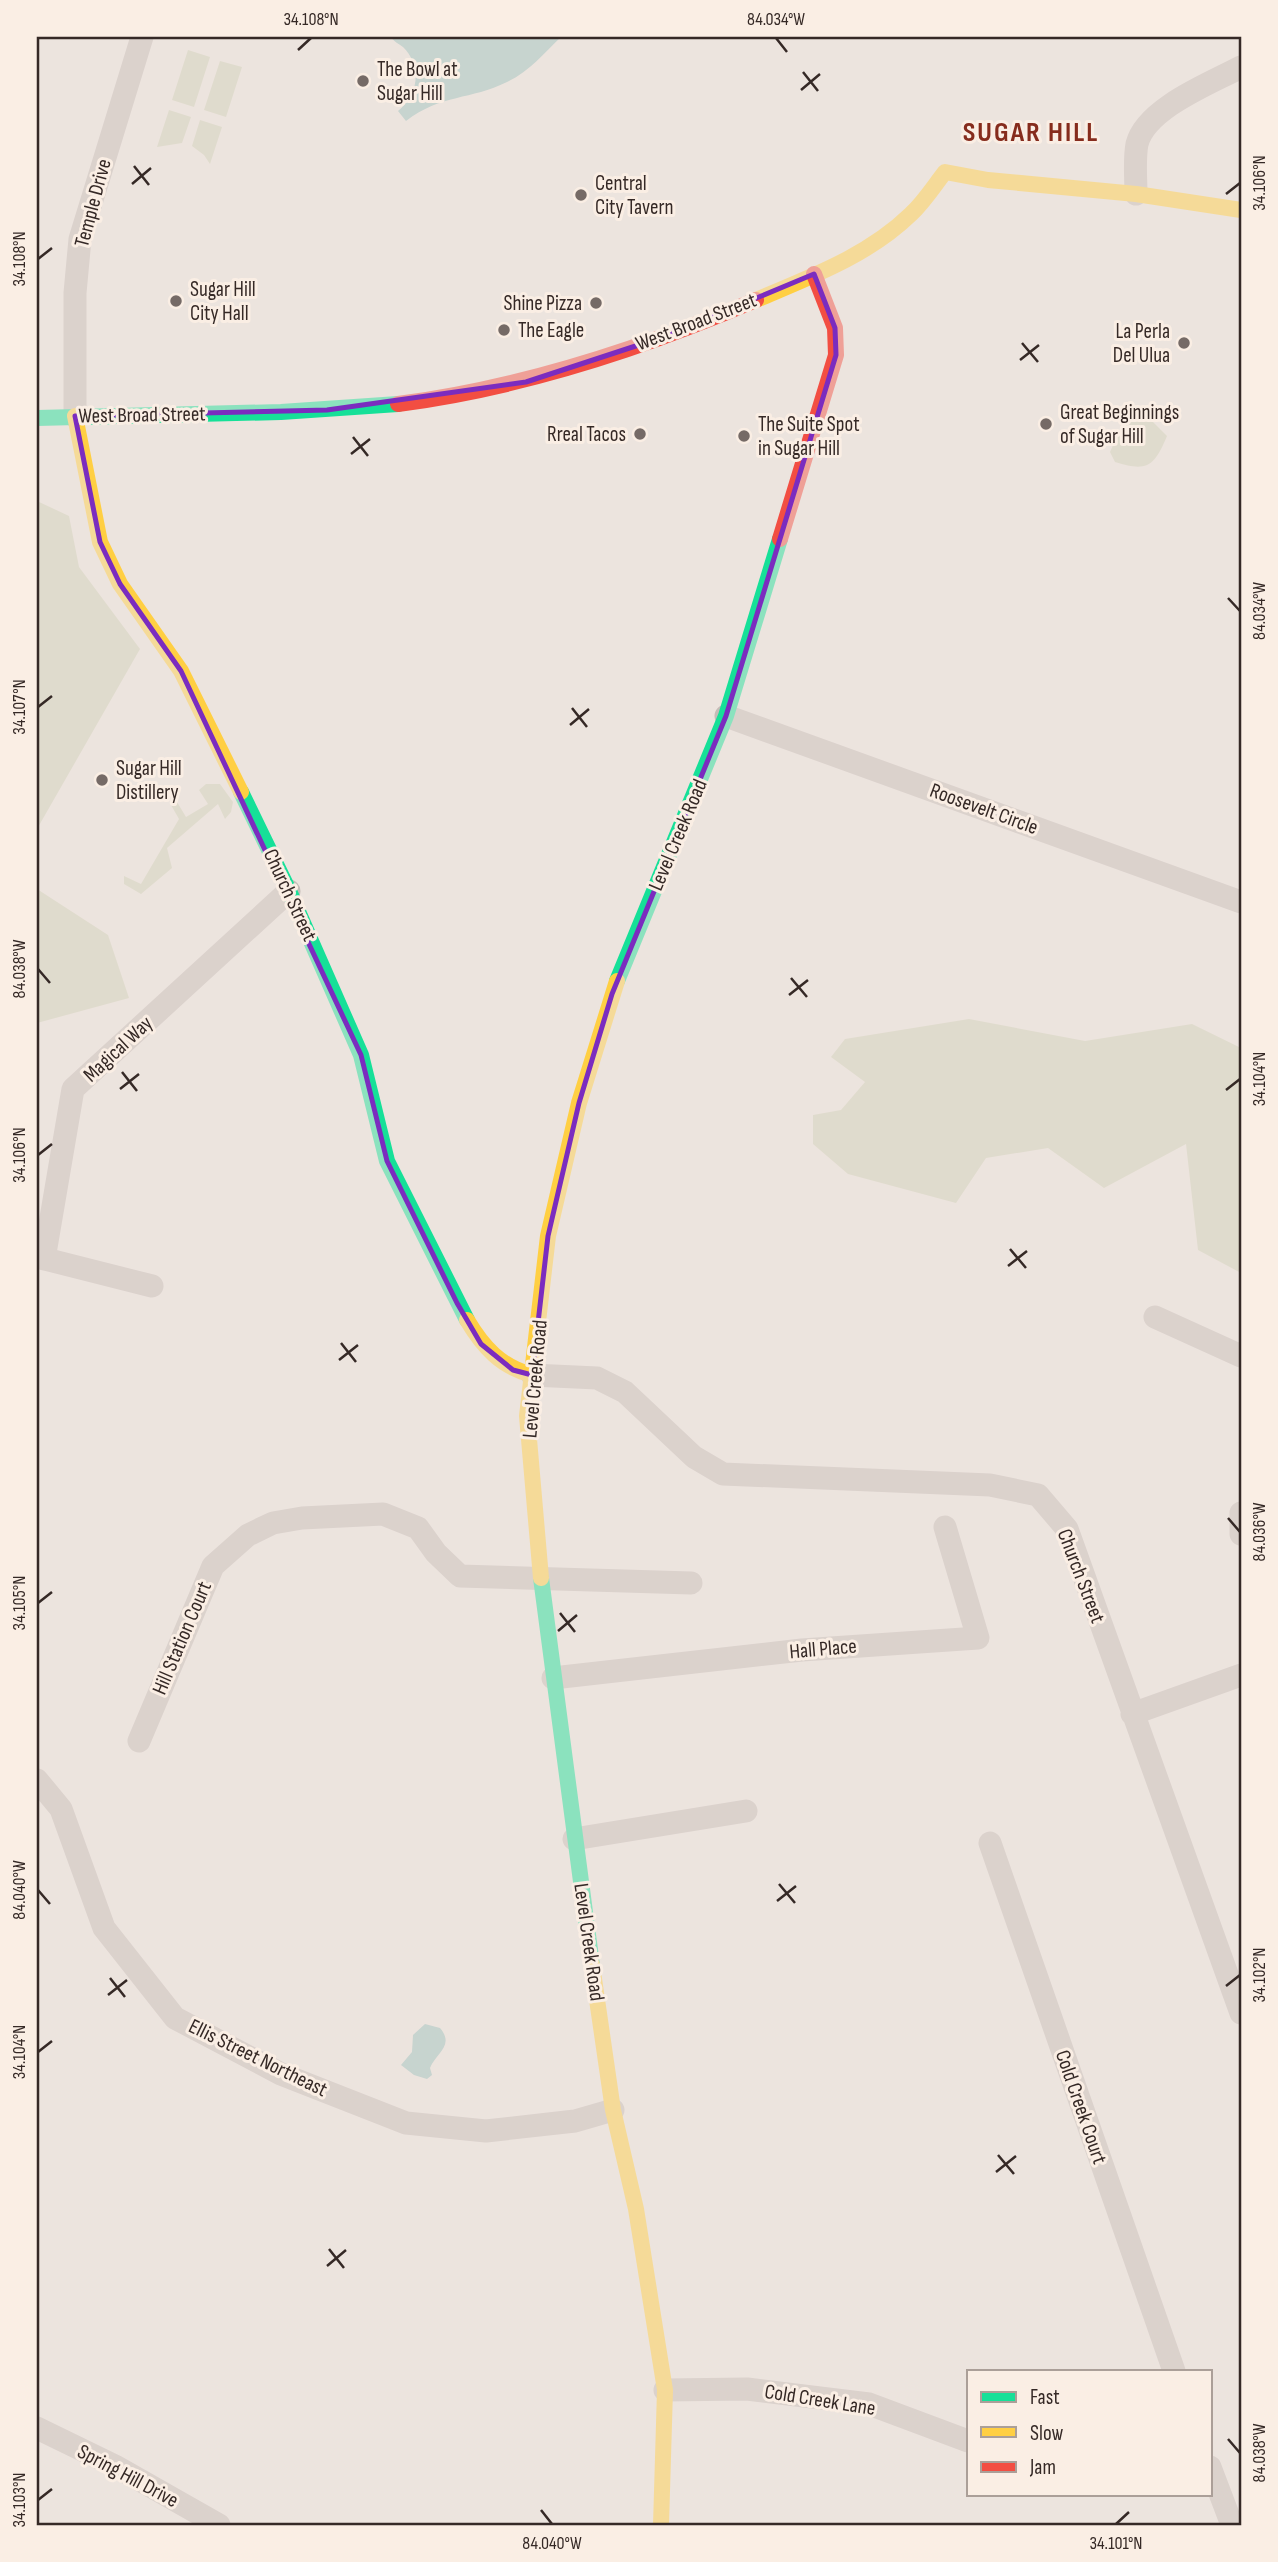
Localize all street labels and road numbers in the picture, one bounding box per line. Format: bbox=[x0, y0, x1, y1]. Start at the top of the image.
street label: Temple Drive bbox=[69, 156, 117, 250]
street label: West Broad Street bbox=[632, 288, 760, 356]
street label: West Broad Street bbox=[78, 401, 206, 429]
street label: Level Creek Road bbox=[643, 776, 713, 894]
street label: Roosevelt Circle bbox=[926, 778, 1042, 840]
street label: Church Street bbox=[258, 845, 322, 945]
street label: Magical Way bbox=[78, 1011, 158, 1087]
street label: Level Creek Road bbox=[517, 1319, 553, 1439]
street label: Church Street bbox=[1052, 1525, 1110, 1627]
street label: Hill Station Court bbox=[147, 1578, 217, 1698]
street label: Hall Place bbox=[788, 1634, 858, 1664]
street label: Level Creek Road bbox=[568, 1882, 610, 2002]
street label: Ellis Street Northeast bbox=[185, 2014, 331, 2102]
street label: Cold Creek Court bbox=[1050, 2047, 1112, 2167]
street label: Cold Creek Lane bbox=[763, 2379, 877, 2421]
street label: Spring Hill Drive bbox=[73, 2439, 183, 2513]

